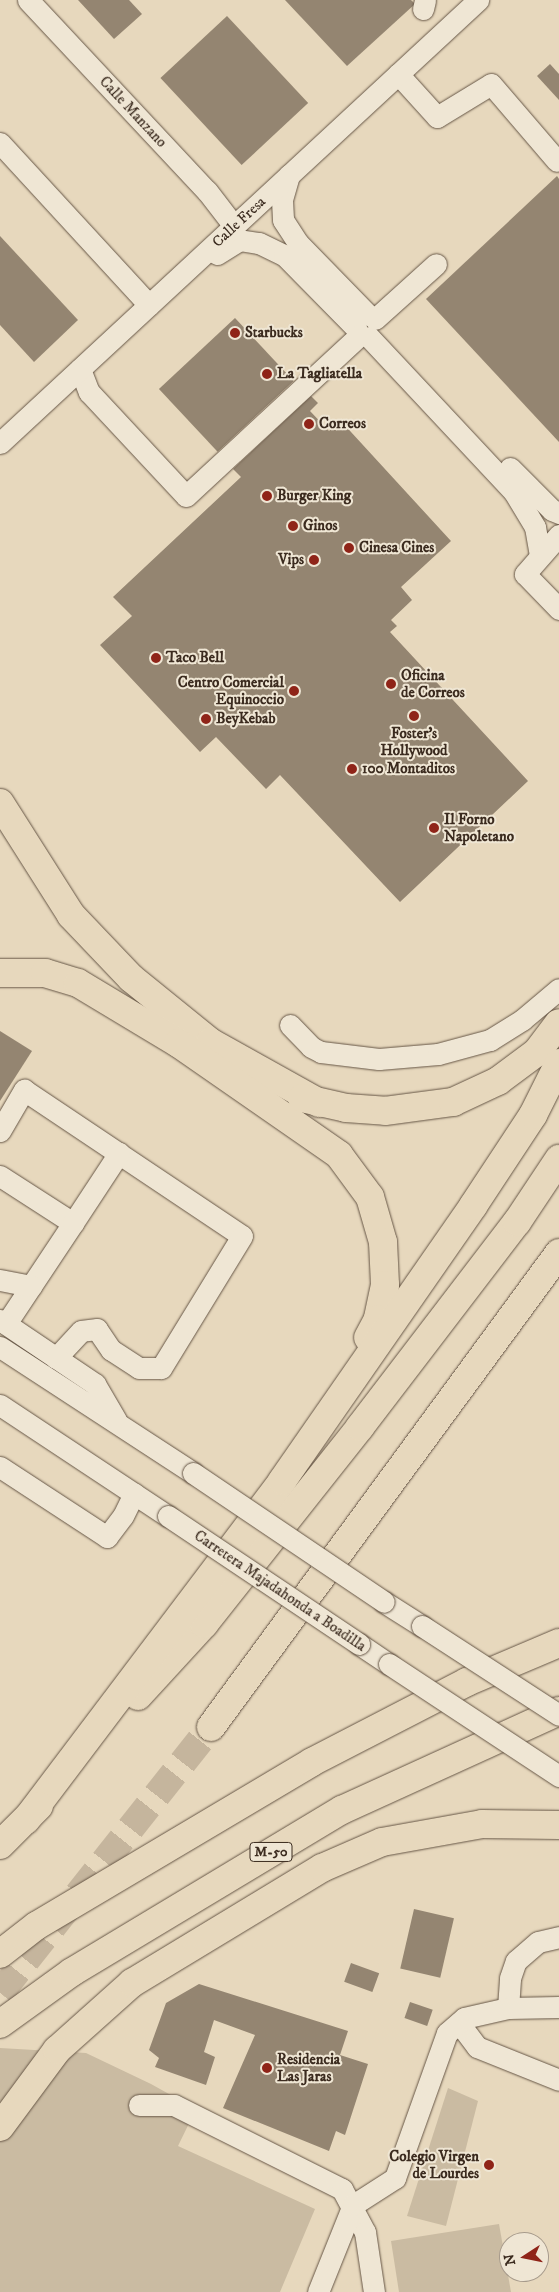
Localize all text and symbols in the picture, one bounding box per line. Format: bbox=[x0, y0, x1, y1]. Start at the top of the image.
street label: Calle Manzano bbox=[96, 73, 170, 151]
street label: Calle Fresa bbox=[209, 193, 269, 251]
place label: Starbucks bbox=[245, 324, 303, 342]
marker: Starbucks bbox=[229, 327, 241, 339]
place label: La Tagliatella bbox=[277, 365, 362, 383]
marker: La Tagliatella bbox=[261, 368, 273, 380]
place label: Correos bbox=[319, 415, 366, 433]
marker: Correos bbox=[303, 418, 315, 430]
place label: Burger King bbox=[277, 487, 351, 505]
marker: Burger King bbox=[261, 490, 273, 502]
place label: Ginos bbox=[303, 517, 337, 535]
marker: Ginos bbox=[287, 520, 299, 532]
place label: Cinesa Cines bbox=[359, 539, 434, 557]
marker: Cinesa Cines bbox=[343, 542, 355, 554]
place label: Vips bbox=[278, 551, 304, 569]
marker: Vips bbox=[308, 554, 320, 566]
place label: Taco Bell bbox=[166, 649, 224, 667]
marker: Taco Bell bbox=[150, 652, 162, 664]
place label: Oficina de Correos bbox=[401, 666, 465, 701]
place label: Centro Comercial Equinoccio bbox=[178, 673, 284, 708]
marker: Oficina de Correos bbox=[385, 678, 397, 690]
marker: Centro Comercial Equinoccio bbox=[288, 685, 300, 697]
place label: BeyKebab bbox=[216, 710, 276, 728]
marker: Foster's Hollywood bbox=[408, 710, 420, 722]
marker: BeyKebab bbox=[200, 713, 212, 725]
place label: Foster's Hollywood bbox=[380, 724, 448, 759]
place label: 100 Montaditos bbox=[362, 760, 455, 778]
marker: 100 Montaditos bbox=[346, 763, 358, 775]
place label: Il Forno Napoletano bbox=[444, 810, 514, 845]
marker: Il Forno Napoletano bbox=[428, 822, 440, 834]
street label: Carretera Majadahonda a Boadilla bbox=[191, 1527, 369, 1655]
road number: M-50 bbox=[248, 1840, 294, 1864]
place label: Residencia Las Jaras bbox=[277, 2050, 340, 2085]
marker: Residencia Las Jaras bbox=[261, 2062, 273, 2074]
place label: Colegio Virgen de Lourdes bbox=[389, 2147, 479, 2182]
marker: Colegio Virgen de Lourdes bbox=[483, 2159, 495, 2171]
north arrow bbox=[499, 2232, 549, 2282]
text: N bbox=[500, 2252, 520, 2267]

